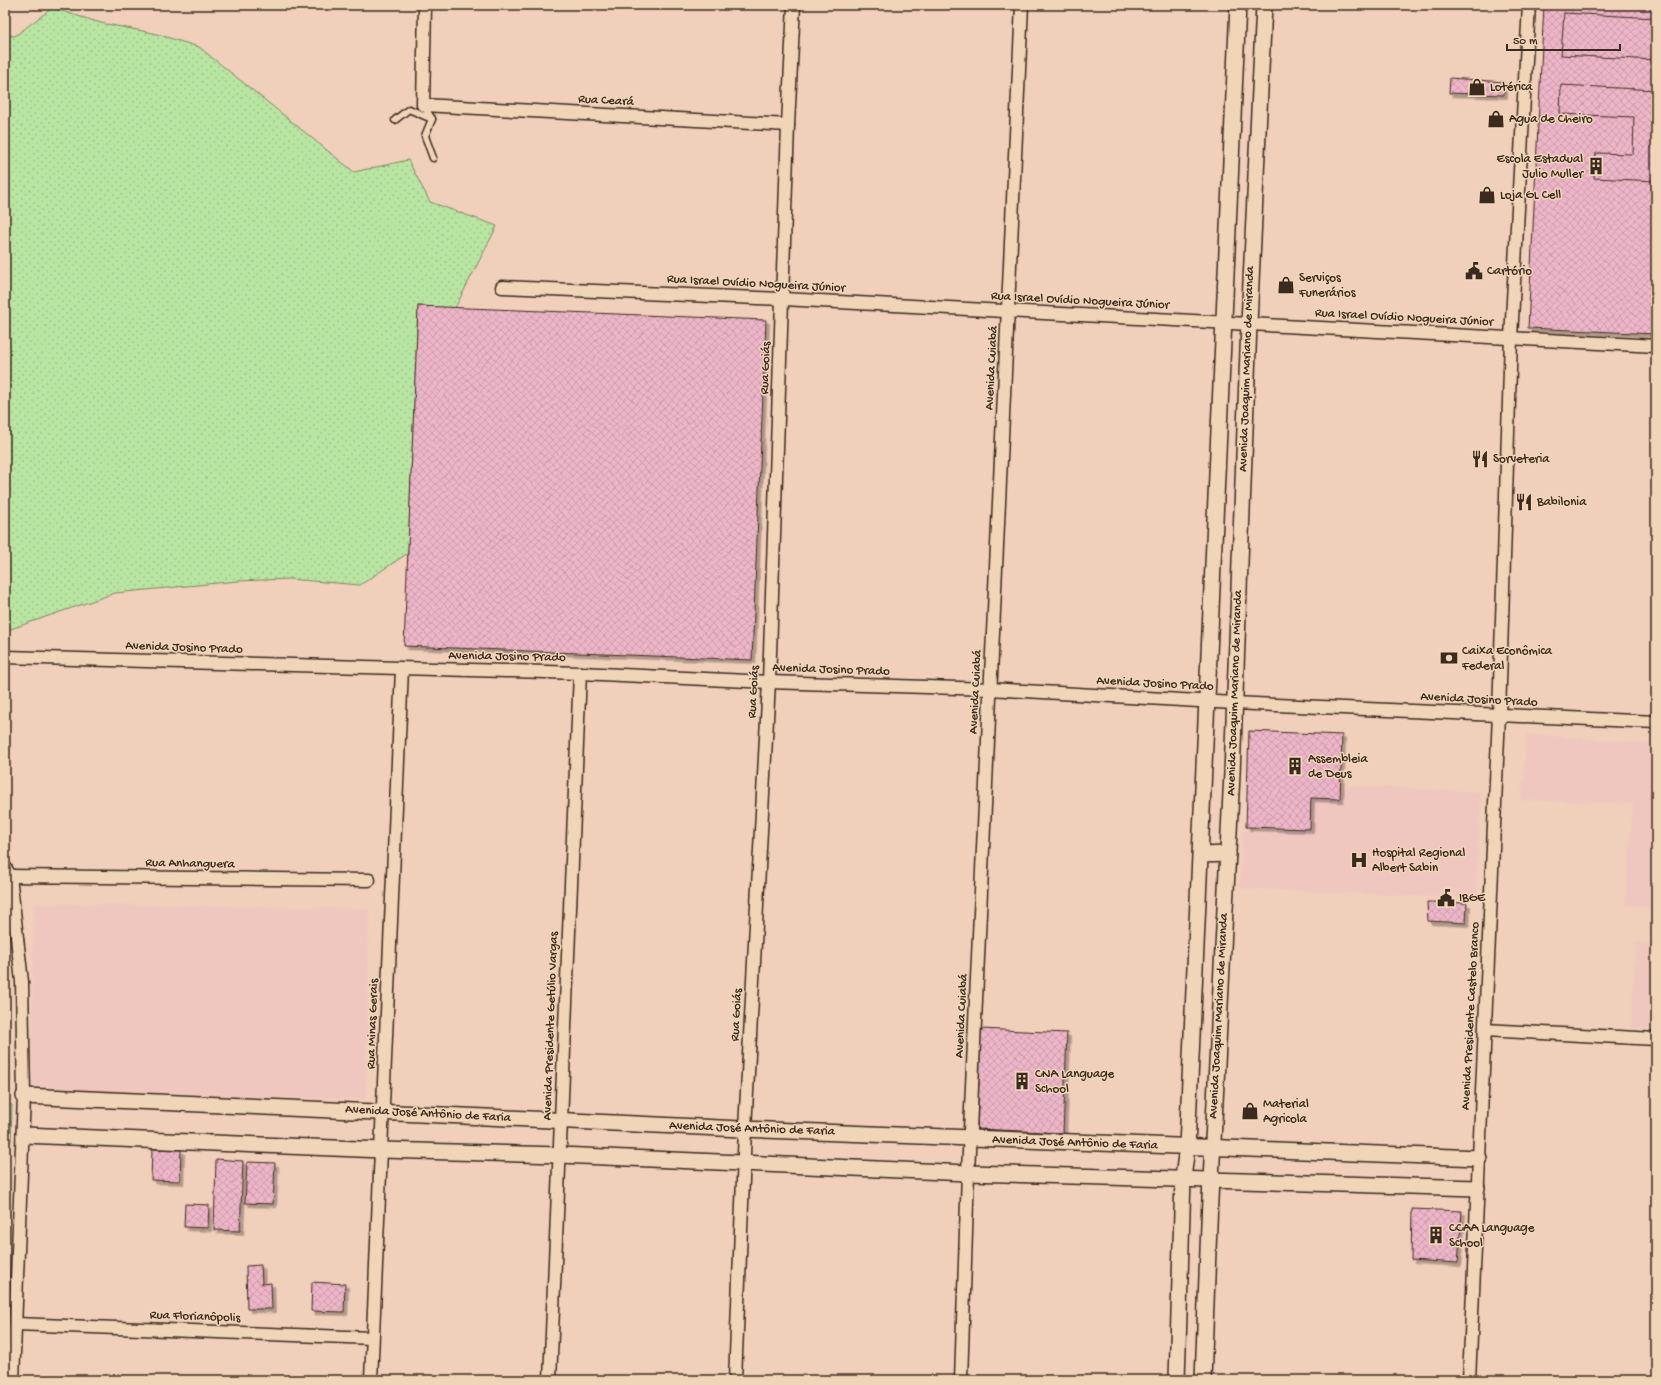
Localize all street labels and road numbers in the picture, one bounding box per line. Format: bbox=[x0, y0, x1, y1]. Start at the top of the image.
street label: Rua Ceará bbox=[578, 92, 635, 110]
street label: Avenida Joaquim Mariano de Miranda bbox=[1236, 265, 1258, 472]
street label: Rua Israel Ovídio Nogueira Júnior bbox=[666, 272, 847, 296]
street label: Rua Israel Ovídio Nogueira Júnior bbox=[990, 289, 1171, 313]
street label: Rua Israel Ovídio Nogueira Júnior bbox=[1314, 306, 1495, 330]
street label: Avenida Cuiabá bbox=[982, 325, 1002, 410]
street label: Rua Goiás bbox=[758, 340, 774, 395]
street label: Avenida Joaquim Mariano de Miranda bbox=[1224, 589, 1246, 796]
street label: Avenida Josino Prado bbox=[125, 638, 243, 658]
street label: Avenida Josino Prado bbox=[448, 648, 566, 666]
street label: Avenida Cuiabá bbox=[966, 649, 986, 734]
street label: Avenida Josino Prado bbox=[772, 660, 890, 680]
street label: Rua Goiás bbox=[745, 664, 763, 719]
street label: Avenida Josino Prado bbox=[1096, 673, 1214, 695]
street label: Avenida Josino Prado bbox=[1420, 689, 1538, 711]
street label: Rua Anhanguera bbox=[145, 856, 236, 872]
street label: Avenida Joaquim Mariano de Miranda bbox=[1206, 912, 1232, 1119]
street label: Avenida Presidente Castelo Branco bbox=[1459, 921, 1483, 1110]
street label: Avenida Presidente Getúlio Vargas bbox=[540, 930, 562, 1121]
street label: Avenida Cuiabá bbox=[952, 973, 972, 1058]
street label: Rua Minas Gerais bbox=[364, 977, 382, 1070]
street label: Rua Goiás bbox=[728, 987, 746, 1042]
street label: Avenida José Antônio de Faria bbox=[345, 1102, 512, 1126]
street label: Avenida José Antônio de Faria bbox=[669, 1119, 836, 1139]
street label: Avenida José Antônio de Faria bbox=[992, 1133, 1159, 1153]
street label: Rua Florianôpolis bbox=[149, 1308, 242, 1326]

